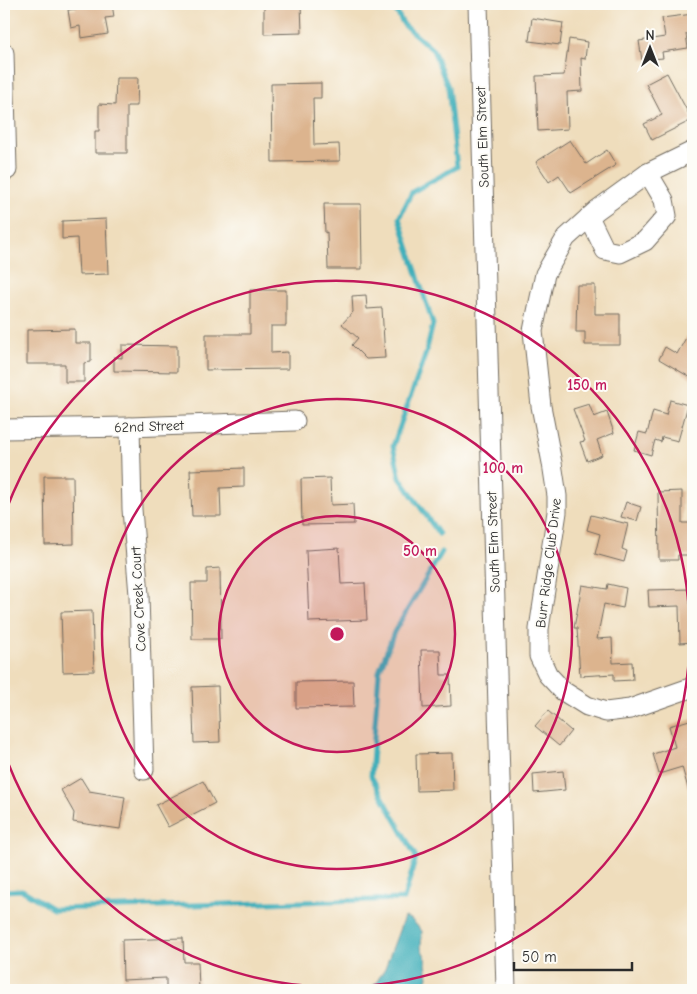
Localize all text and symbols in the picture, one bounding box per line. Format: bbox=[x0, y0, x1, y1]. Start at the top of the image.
north arrow bbox=[624, 22, 674, 72]
text: N bbox=[645, 27, 655, 44]
street label: South Elm Street bbox=[472, 85, 493, 188]
text: 150 m bbox=[567, 376, 607, 394]
street label: 62nd Street bbox=[114, 417, 185, 436]
text: 100 m bbox=[483, 459, 523, 477]
street label: South Elm Street bbox=[483, 490, 504, 593]
street label: Burr Ridge Club Drive bbox=[532, 497, 565, 629]
text: 50 m bbox=[403, 542, 437, 560]
street label: Cove Creek Court bbox=[127, 545, 150, 652]
centre of rings bbox=[328, 625, 346, 643]
scale bar bbox=[514, 939, 632, 971]
text: 50 m bbox=[522, 948, 557, 966]

